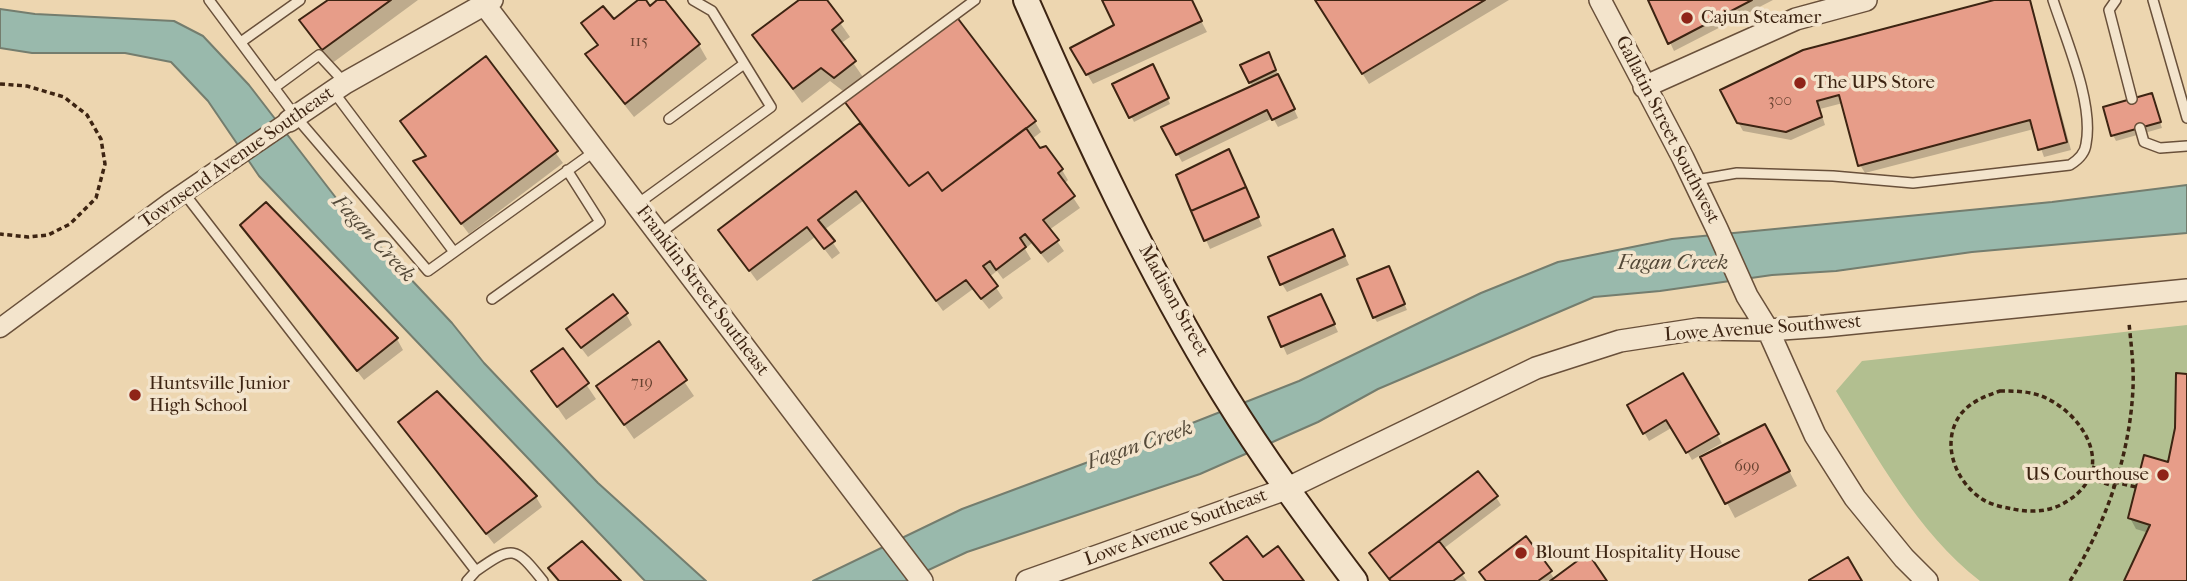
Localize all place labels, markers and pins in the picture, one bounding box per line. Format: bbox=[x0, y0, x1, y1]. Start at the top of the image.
place label: Cajun Steamer bbox=[1701, 7, 1821, 29]
marker: Cajun Steamer bbox=[1679, 10, 1695, 26]
place label: The UPS Store bbox=[1814, 72, 1935, 94]
marker: The UPS Store bbox=[1792, 75, 1808, 91]
place label: Huntsville Junior High School bbox=[149, 373, 290, 417]
marker: Huntsville Junior High School bbox=[127, 387, 143, 403]
place label: US Courthouse bbox=[2025, 464, 2149, 486]
marker: US Courthouse bbox=[2155, 467, 2171, 483]
place label: Blount Hospitality House bbox=[1535, 542, 1740, 564]
marker: Blount Hospitality House bbox=[1513, 545, 1529, 561]

